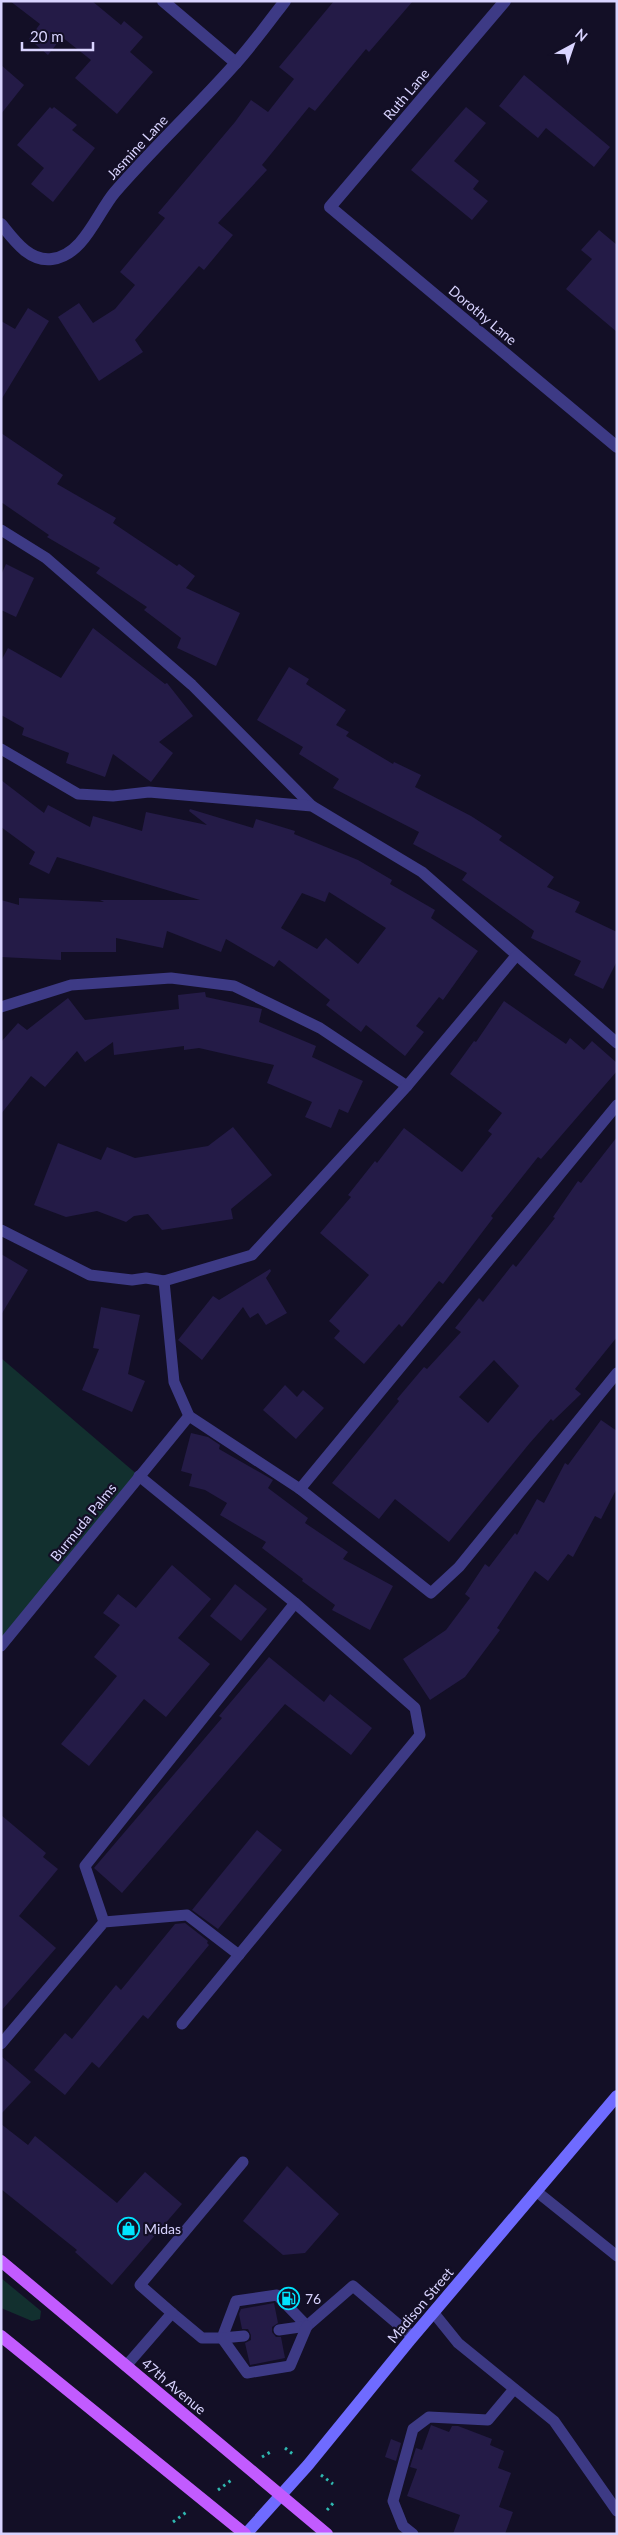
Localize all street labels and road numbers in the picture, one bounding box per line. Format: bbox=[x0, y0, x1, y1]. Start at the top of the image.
street label: Ruth Lane bbox=[380, 65, 432, 123]
street label: Jasmine Lane bbox=[103, 111, 171, 183]
street label: Dorothy Lane bbox=[446, 282, 520, 348]
street label: Burmuda Palms bbox=[46, 1480, 120, 1564]
street label: Madison Street bbox=[384, 2264, 456, 2346]
street label: 47th Avenue bbox=[138, 2354, 210, 2418]

